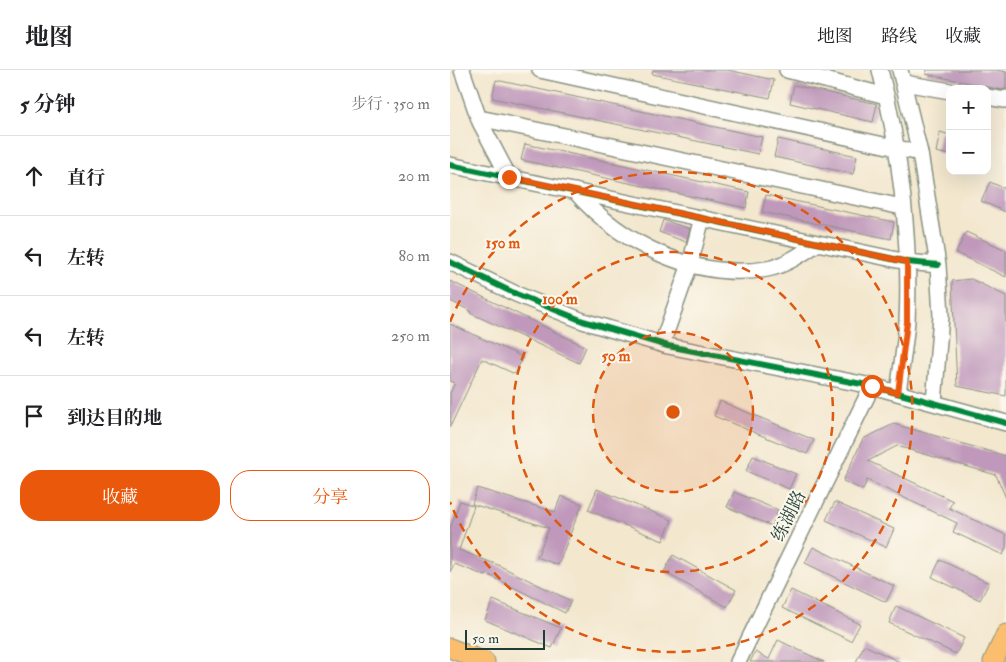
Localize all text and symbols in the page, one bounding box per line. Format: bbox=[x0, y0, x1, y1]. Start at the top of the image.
text: 地图 bbox=[25, 22, 73, 53]
text: 地图 bbox=[817, 25, 853, 48]
text: 路线 bbox=[881, 25, 917, 48]
text: 收藏 bbox=[945, 25, 981, 48]
map controls bbox=[946, 85, 991, 175]
button: + bbox=[946, 85, 991, 130]
text: 5 分钟 bbox=[20, 91, 76, 118]
text: 步行 · 350 m bbox=[351, 94, 430, 114]
button: − bbox=[946, 130, 991, 175]
icon: ahead bbox=[20, 162, 48, 190]
text: 直行 bbox=[67, 166, 105, 190]
text: 20 m bbox=[398, 166, 430, 186]
route end bbox=[498, 166, 521, 189]
text: 150 m bbox=[486, 234, 520, 253]
icon: left bbox=[20, 242, 48, 270]
text: 左转 bbox=[67, 246, 105, 270]
text: 80 m bbox=[399, 246, 430, 266]
text: 100 m bbox=[542, 290, 578, 309]
icon: left bbox=[20, 322, 48, 350]
text: 左转 bbox=[67, 326, 105, 350]
text: 250 m bbox=[391, 326, 430, 346]
text: 50 m bbox=[602, 347, 631, 366]
route start bbox=[861, 375, 884, 398]
icon: arrive bbox=[20, 402, 48, 430]
centre of rings bbox=[664, 403, 682, 421]
text: 到达目的地 bbox=[67, 406, 162, 430]
button: 收藏 bbox=[20, 470, 220, 521]
button: 分享 bbox=[230, 470, 430, 521]
street label: 练湖路 bbox=[767, 487, 811, 545]
scale bar bbox=[465, 627, 545, 650]
text: 50 m bbox=[472, 630, 499, 647]

